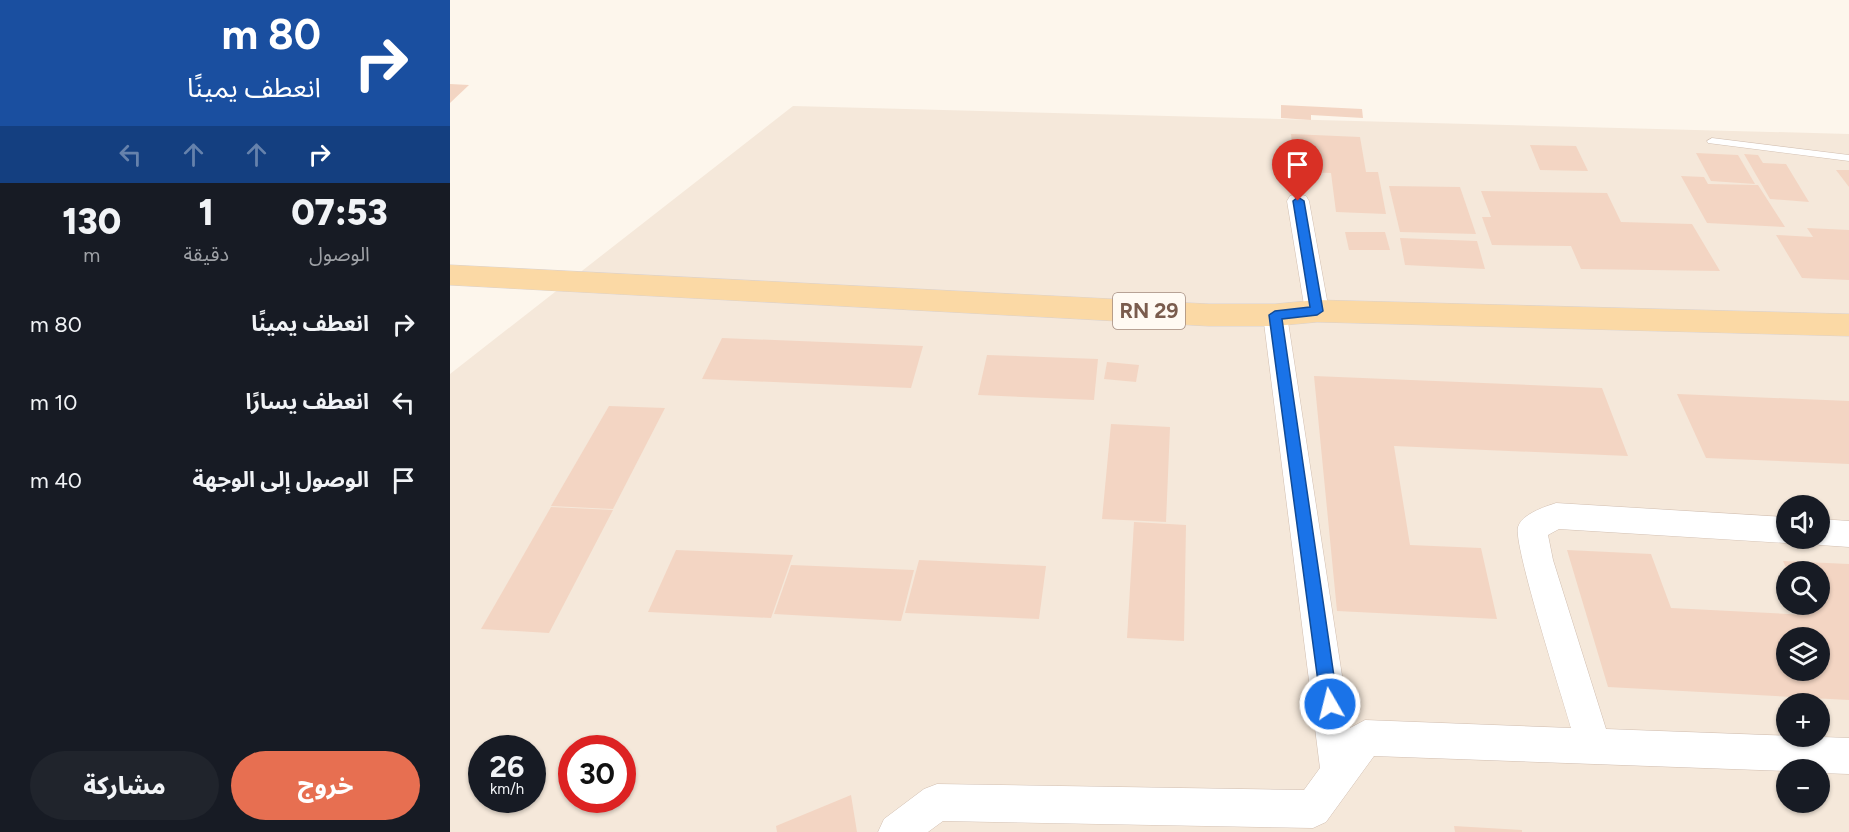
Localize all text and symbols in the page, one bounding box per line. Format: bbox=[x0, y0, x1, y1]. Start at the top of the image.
text: 80 m bbox=[221, 9, 321, 60]
icon: right bbox=[342, 24, 420, 102]
text: انعطف يمينًا bbox=[187, 71, 321, 104]
icon: left bbox=[114, 138, 147, 171]
icon: ahead bbox=[177, 138, 210, 171]
icon: ahead bbox=[240, 138, 273, 171]
icon: right bbox=[303, 138, 336, 171]
pin bbox=[1272, 139, 1323, 201]
icon: arrive bbox=[1281, 148, 1314, 181]
text: 1 bbox=[199, 191, 214, 234]
text: 07:53 bbox=[291, 191, 388, 234]
text: 130 bbox=[62, 200, 121, 243]
text: دقيقة bbox=[183, 242, 229, 266]
text: الوصول bbox=[309, 242, 370, 266]
text: m bbox=[83, 243, 100, 267]
road number: RN 29 bbox=[1113, 293, 1185, 329]
icon: right bbox=[387, 308, 420, 341]
text: انعطف يمينًا bbox=[251, 310, 369, 337]
text: 80 m bbox=[30, 311, 82, 338]
icon: left bbox=[387, 386, 420, 419]
text: انعطف يسارًا bbox=[246, 388, 369, 415]
text: 10 m bbox=[30, 389, 77, 416]
icon: arrive bbox=[387, 464, 420, 497]
text: الوصول إلى الوجهة bbox=[192, 466, 369, 493]
text: 40 m bbox=[30, 467, 82, 494]
map controls bbox=[1776, 495, 1830, 813]
button: sound bbox=[1776, 495, 1830, 549]
button: search bbox=[1776, 561, 1830, 615]
button: layers bbox=[1776, 627, 1830, 681]
position arrow bbox=[1298, 672, 1362, 736]
button: + bbox=[1776, 693, 1830, 747]
speed limit sign: 30 bbox=[558, 735, 636, 813]
text: 26 bbox=[490, 748, 524, 785]
button: مشاركة bbox=[30, 751, 219, 820]
button: خروج bbox=[231, 751, 420, 820]
button: − bbox=[1776, 759, 1830, 813]
text: km/h bbox=[490, 780, 524, 798]

